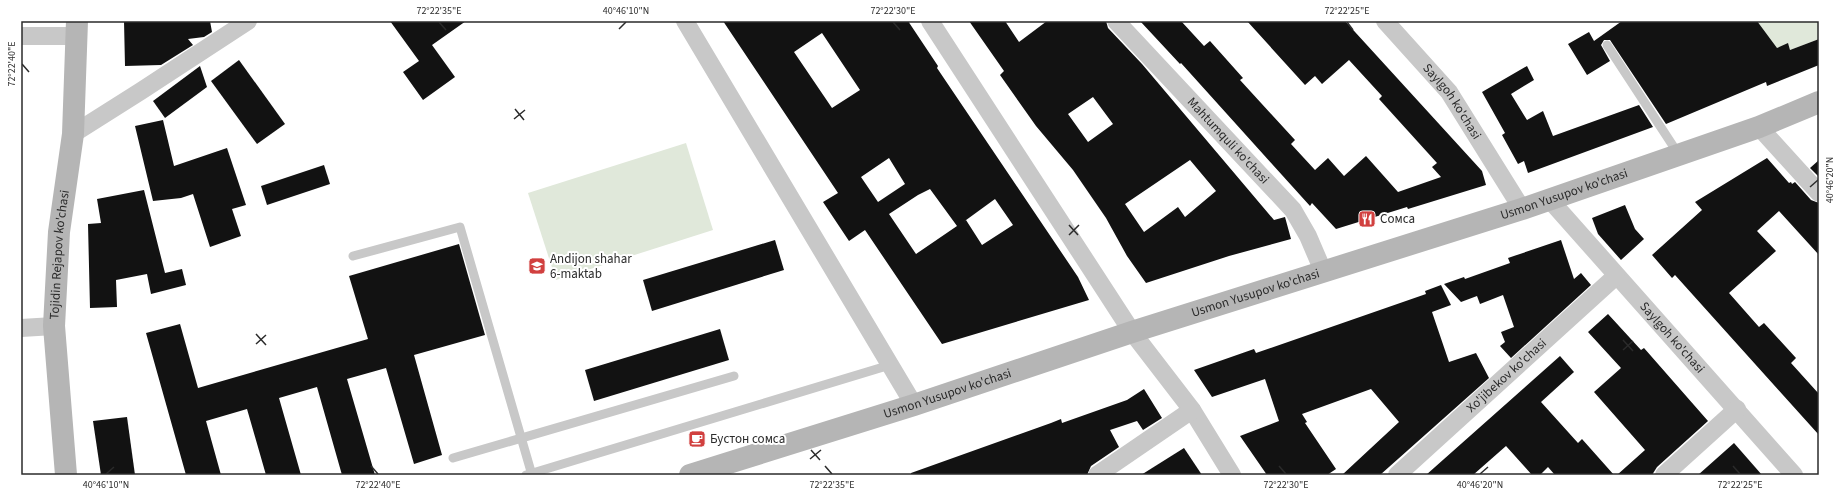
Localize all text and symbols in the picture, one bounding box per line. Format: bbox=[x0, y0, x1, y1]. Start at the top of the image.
text: 72°22'35"E bbox=[416, 4, 462, 18]
text: 40°46'10"N bbox=[603, 4, 649, 18]
text: 72°22'30"E bbox=[870, 4, 916, 18]
text: 72°22'25"E bbox=[1324, 4, 1370, 18]
text: 72°22'40"E bbox=[5, 41, 19, 87]
street label: Saylgoh ko'chasi bbox=[1418, 60, 1485, 143]
street label: Mahtumquli ko'chasi bbox=[1183, 93, 1273, 188]
text: 40°46'20"N bbox=[1823, 157, 1837, 203]
street label: Usmon Yusupov ko'chasi bbox=[1498, 164, 1630, 224]
street label: Tojidin Rejapov ko'chasi bbox=[45, 189, 74, 320]
restaurant icon: Сомса bbox=[1357, 209, 1377, 229]
place label: Сомса bbox=[1380, 210, 1415, 228]
place label: Andijon shahar 6-maktab bbox=[550, 250, 632, 283]
school or university icon: Andijon shahar 6-maktab bbox=[527, 256, 547, 276]
street label: Usmon Yusupov ko'chasi bbox=[1189, 264, 1322, 322]
street label: Saylgoh ko'chasi bbox=[1636, 298, 1709, 377]
street label: Xo'jibekov ko'chasi bbox=[1463, 334, 1550, 417]
street label: Usmon Yusupov ko'chasi bbox=[881, 364, 1014, 423]
cafe icon: Бустон сомса bbox=[687, 429, 707, 449]
place label: Бустон сомса bbox=[710, 430, 785, 448]
text: 40°46'10"N bbox=[83, 478, 129, 492]
text: 72°22'40"E bbox=[355, 478, 401, 492]
text: 72°22'35"E bbox=[809, 478, 855, 492]
text: 72°22'30"E bbox=[1263, 478, 1309, 492]
text: 40°46'20"N bbox=[1457, 478, 1503, 492]
text: 72°22'25"E bbox=[1717, 478, 1763, 492]

